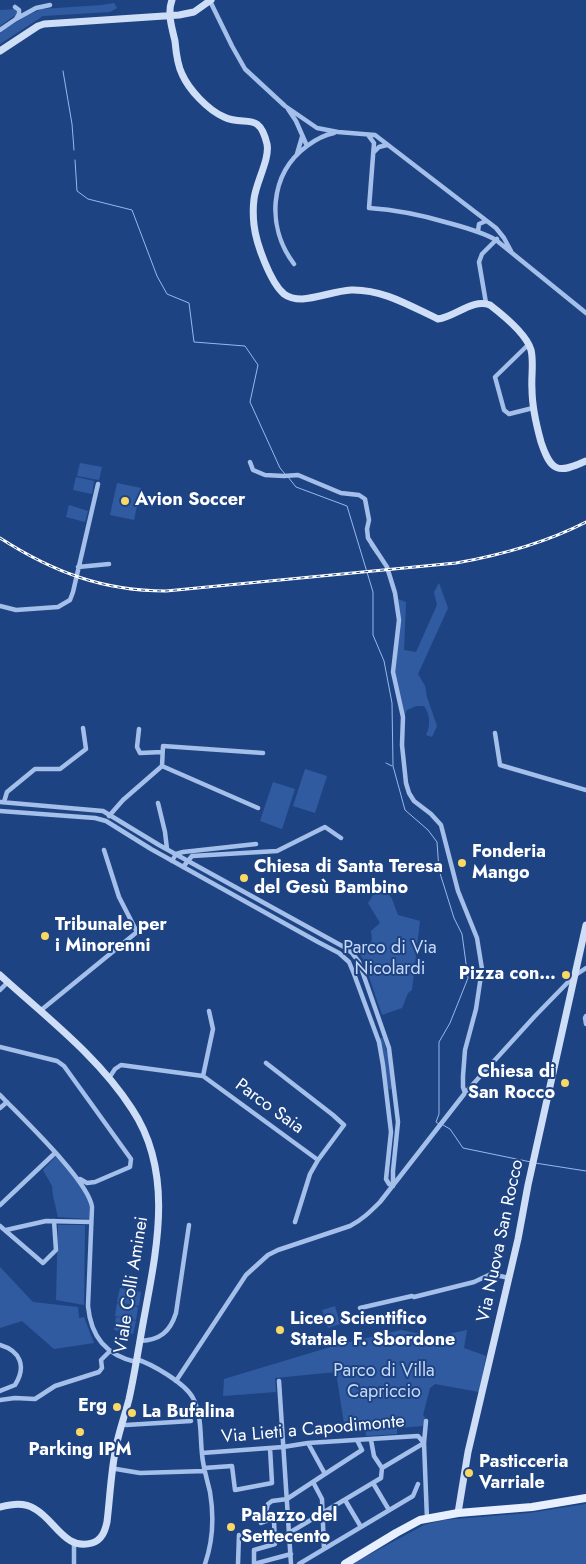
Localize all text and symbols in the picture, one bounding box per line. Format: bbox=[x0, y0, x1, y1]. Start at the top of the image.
place label: Avion Soccer bbox=[135, 490, 246, 512]
marker: Avion Soccer bbox=[119, 495, 131, 507]
place label: Fonderia Mango bbox=[472, 842, 546, 884]
place label: Chiesa di Santa Teresa del Gesù Bambino bbox=[254, 857, 443, 900]
marker: Fonderia Mango bbox=[456, 857, 468, 869]
marker: Chiesa di Santa Teresa del Gesù Bambino bbox=[238, 872, 250, 884]
place label: Tribunale per i Minorenni bbox=[55, 915, 167, 958]
marker: Tribunale per i Minorenni bbox=[39, 930, 51, 942]
park label: Parco di Via Nicolardi bbox=[343, 938, 437, 981]
place label: Pizza con… bbox=[459, 964, 556, 986]
marker: Pizza con… bbox=[560, 969, 572, 981]
place label: Chiesa di San Rocco bbox=[468, 1062, 555, 1104]
street label: Parco Saia bbox=[230, 1075, 308, 1139]
marker: Chiesa di San Rocco bbox=[559, 1077, 571, 1089]
street label: Via Nuova San Rocco bbox=[473, 1158, 529, 1324]
street label: Viale Colli Aminei bbox=[110, 1215, 154, 1355]
place label: Liceo Scientifico Statale F. Sbordone bbox=[290, 1309, 455, 1352]
marker: Liceo Scientifico Statale F. Sbordone bbox=[274, 1324, 286, 1336]
park label: Parco di Villa Capriccio bbox=[333, 1361, 435, 1404]
place label: Erg bbox=[78, 1396, 107, 1418]
marker: Erg bbox=[111, 1401, 123, 1413]
place label: La Bufalina bbox=[142, 1402, 235, 1424]
marker: La Bufalina bbox=[126, 1407, 138, 1419]
street label: Via Lieti a Capodimonte bbox=[220, 1411, 406, 1449]
marker: Parking IPM bbox=[74, 1426, 86, 1438]
place label: Parking IPM bbox=[29, 1440, 131, 1462]
place label: Pasticceria Varriale bbox=[479, 1452, 568, 1495]
marker: Pasticceria Varriale bbox=[463, 1467, 475, 1479]
place label: Palazzo del Settecento bbox=[241, 1506, 337, 1548]
marker: Palazzo del Settecento bbox=[225, 1521, 237, 1533]

